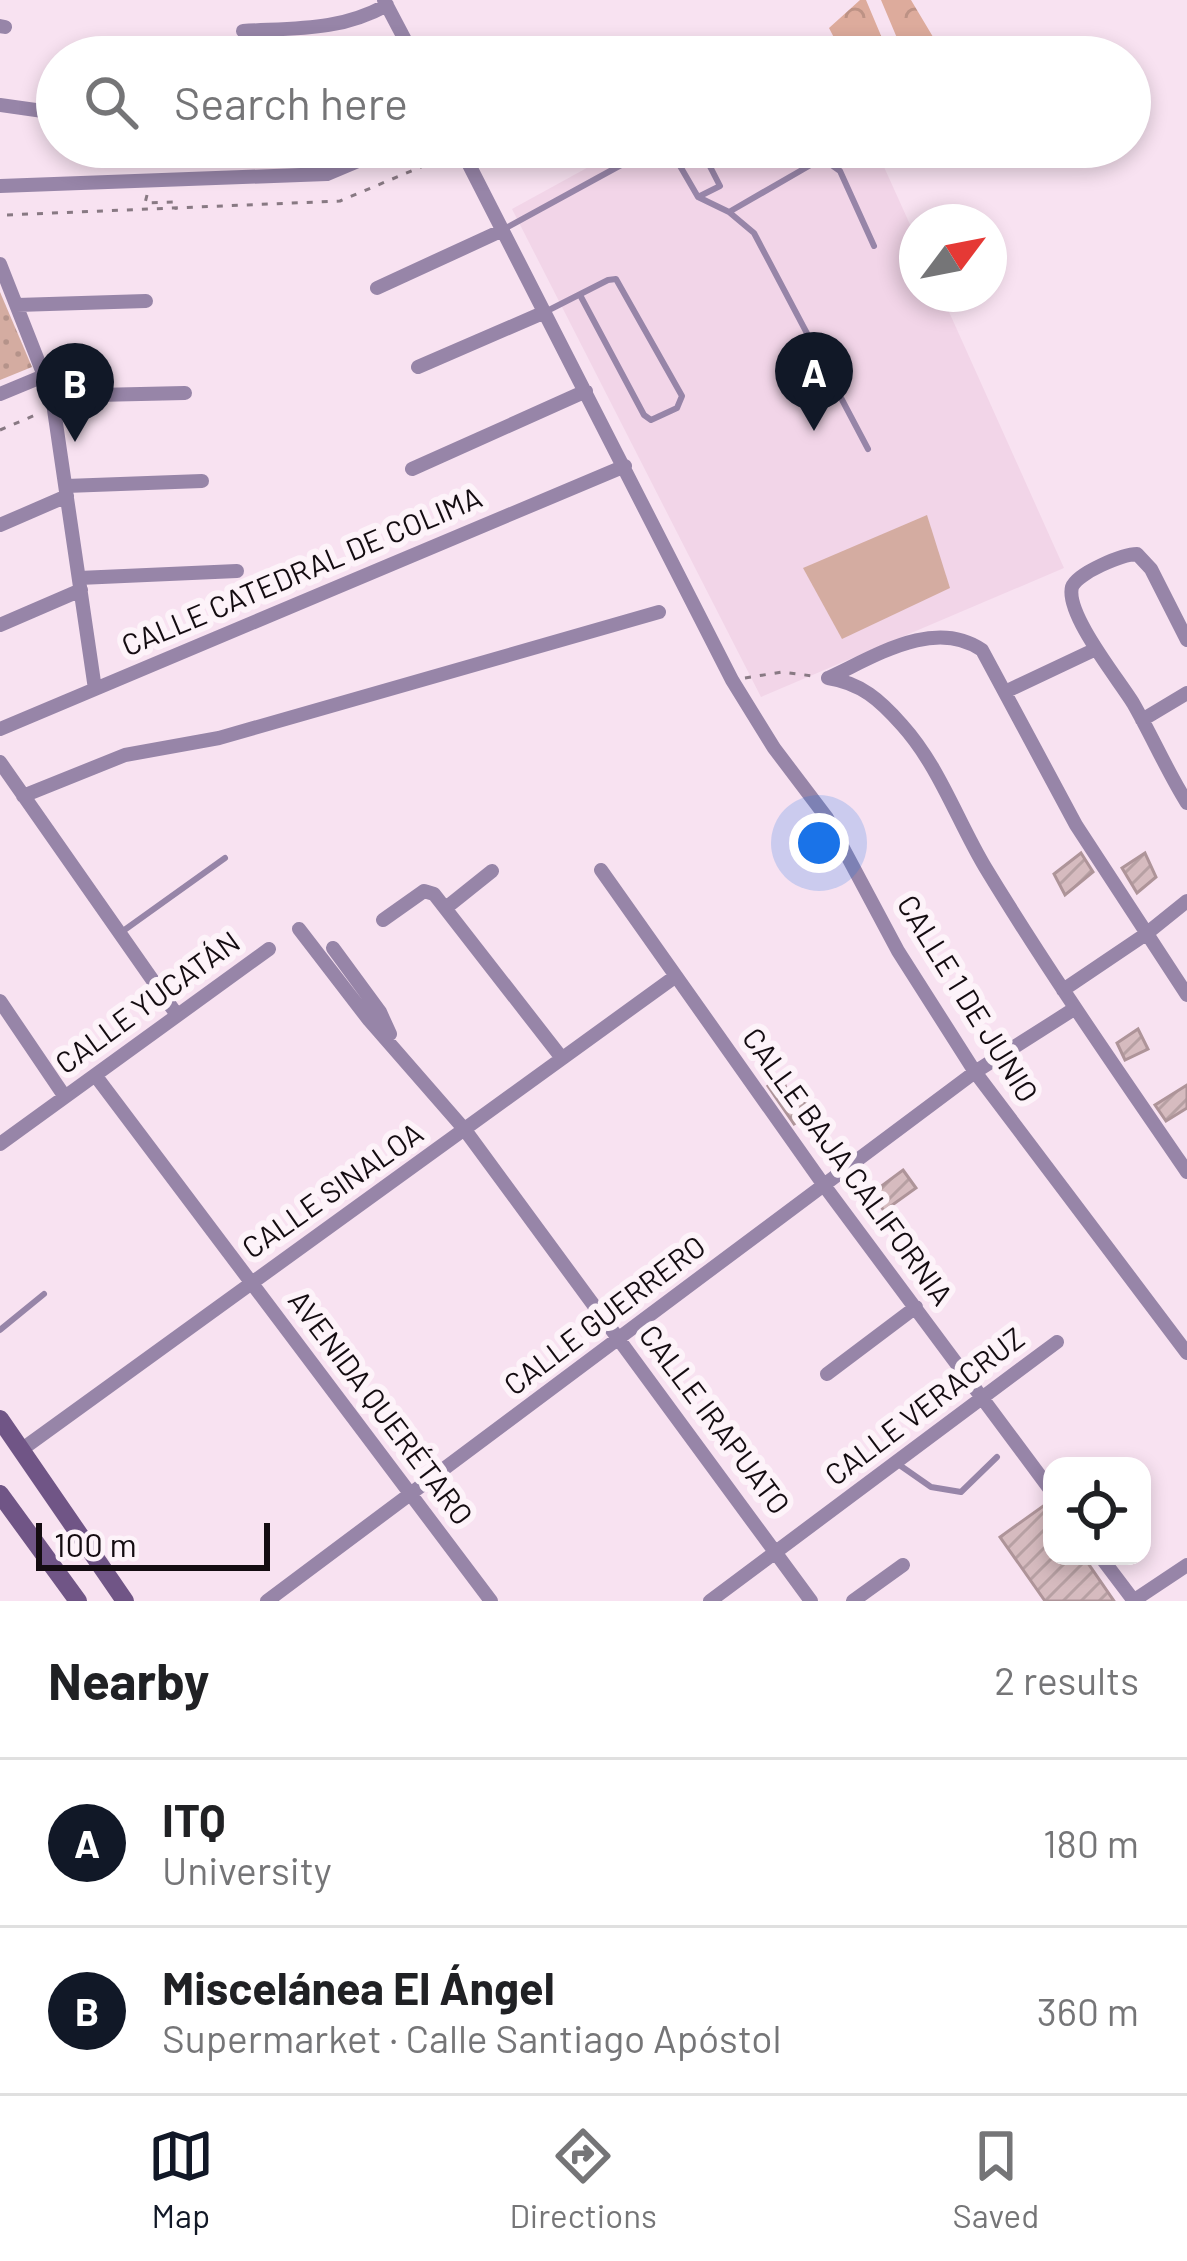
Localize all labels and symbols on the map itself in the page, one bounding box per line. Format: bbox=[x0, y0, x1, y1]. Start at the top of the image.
north arrow bbox=[899, 204, 1007, 312]
pin: A bbox=[775, 332, 853, 431]
pin: B bbox=[36, 343, 114, 442]
street label: CALLE CATEDRAL DE COLIMA bbox=[116, 478, 487, 662]
your location bbox=[789, 813, 849, 873]
street label: CALLE 1 DE JUNIO bbox=[891, 888, 1047, 1108]
street label: CALLE YUCATÁN bbox=[48, 922, 246, 1080]
street label: CALLE BAJA CALIFORNIA bbox=[736, 1020, 961, 1312]
street label: CALLE SINALOA bbox=[235, 1114, 429, 1265]
street label: CALLE GUERRERO bbox=[496, 1227, 711, 1402]
street label: AVENIDA QUERÉTARO bbox=[282, 1282, 482, 1531]
street label: CALLE IRAPUATO bbox=[633, 1317, 798, 1521]
street label: CALLE VERACRUZ bbox=[817, 1319, 1030, 1492]
scale bar bbox=[36, 1517, 270, 1570]

